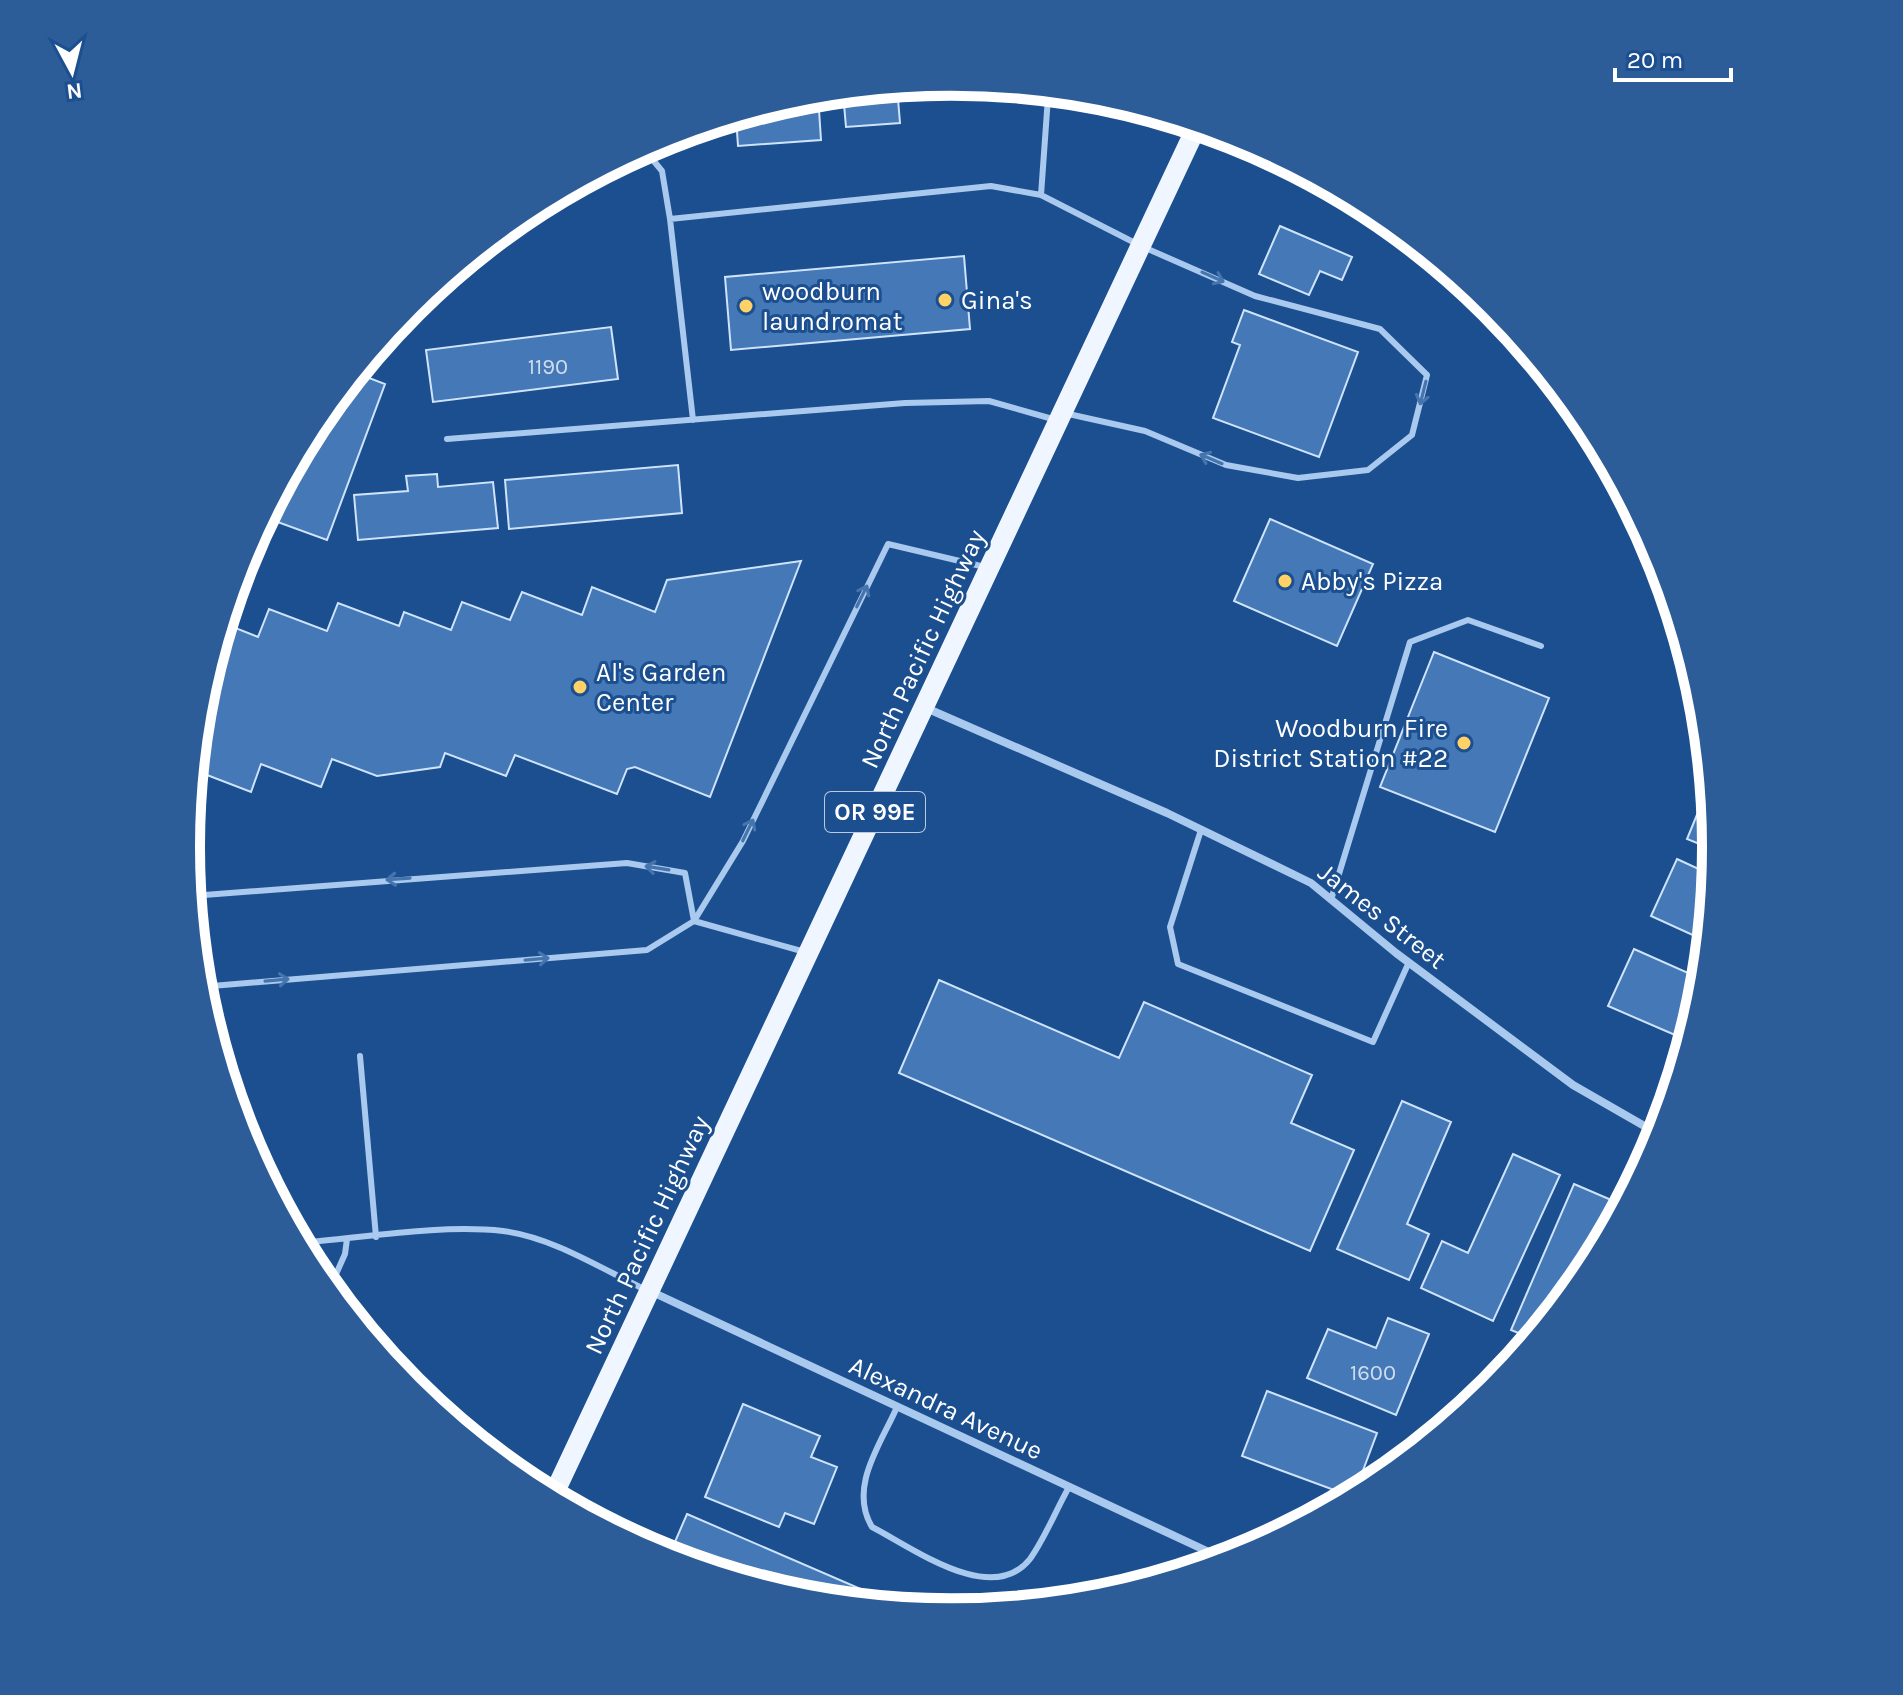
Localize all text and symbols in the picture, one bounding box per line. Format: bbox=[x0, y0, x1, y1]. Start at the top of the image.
north arrow bbox=[32, 32, 112, 112]
scale bar bbox=[1615, 32, 1731, 82]
text: 20 m bbox=[1627, 46, 1683, 74]
text: N bbox=[65, 77, 84, 105]
one-way arrow bbox=[1201, 270, 1225, 285]
place label: woodburn laundromat bbox=[762, 276, 903, 337]
place label: Gina's bbox=[961, 285, 1033, 316]
marker: Gina's bbox=[936, 291, 954, 309]
marker: woodburn laundromat bbox=[737, 297, 755, 315]
house number: 1190 bbox=[528, 354, 568, 380]
one-way arrow bbox=[1414, 379, 1429, 405]
one-way arrow bbox=[1199, 451, 1224, 466]
street label: North Pacific Highway bbox=[854, 525, 992, 773]
place label: Abby's Pizza bbox=[1301, 566, 1443, 597]
marker: Abby's Pizza bbox=[1276, 572, 1294, 590]
one-way arrow bbox=[855, 585, 870, 609]
place label: Al's Garden Center bbox=[596, 657, 726, 718]
marker: Al's Garden Center bbox=[571, 678, 589, 696]
place label: Woodburn Fire District Station #22 bbox=[1213, 713, 1448, 774]
marker: Woodburn Fire District Station #22 bbox=[1455, 734, 1473, 752]
road number: OR 99E bbox=[825, 792, 925, 832]
one-way arrow bbox=[741, 819, 757, 843]
street label: James Street bbox=[1312, 856, 1452, 976]
one-way arrow bbox=[645, 860, 670, 875]
one-way arrow bbox=[385, 872, 412, 887]
one-way arrow bbox=[523, 951, 550, 966]
one-way arrow bbox=[263, 973, 290, 988]
street label: North Pacific Highway bbox=[578, 1111, 716, 1359]
street label: Alexandra Avenue bbox=[844, 1350, 1048, 1466]
house number: 1600 bbox=[1350, 1360, 1396, 1386]

